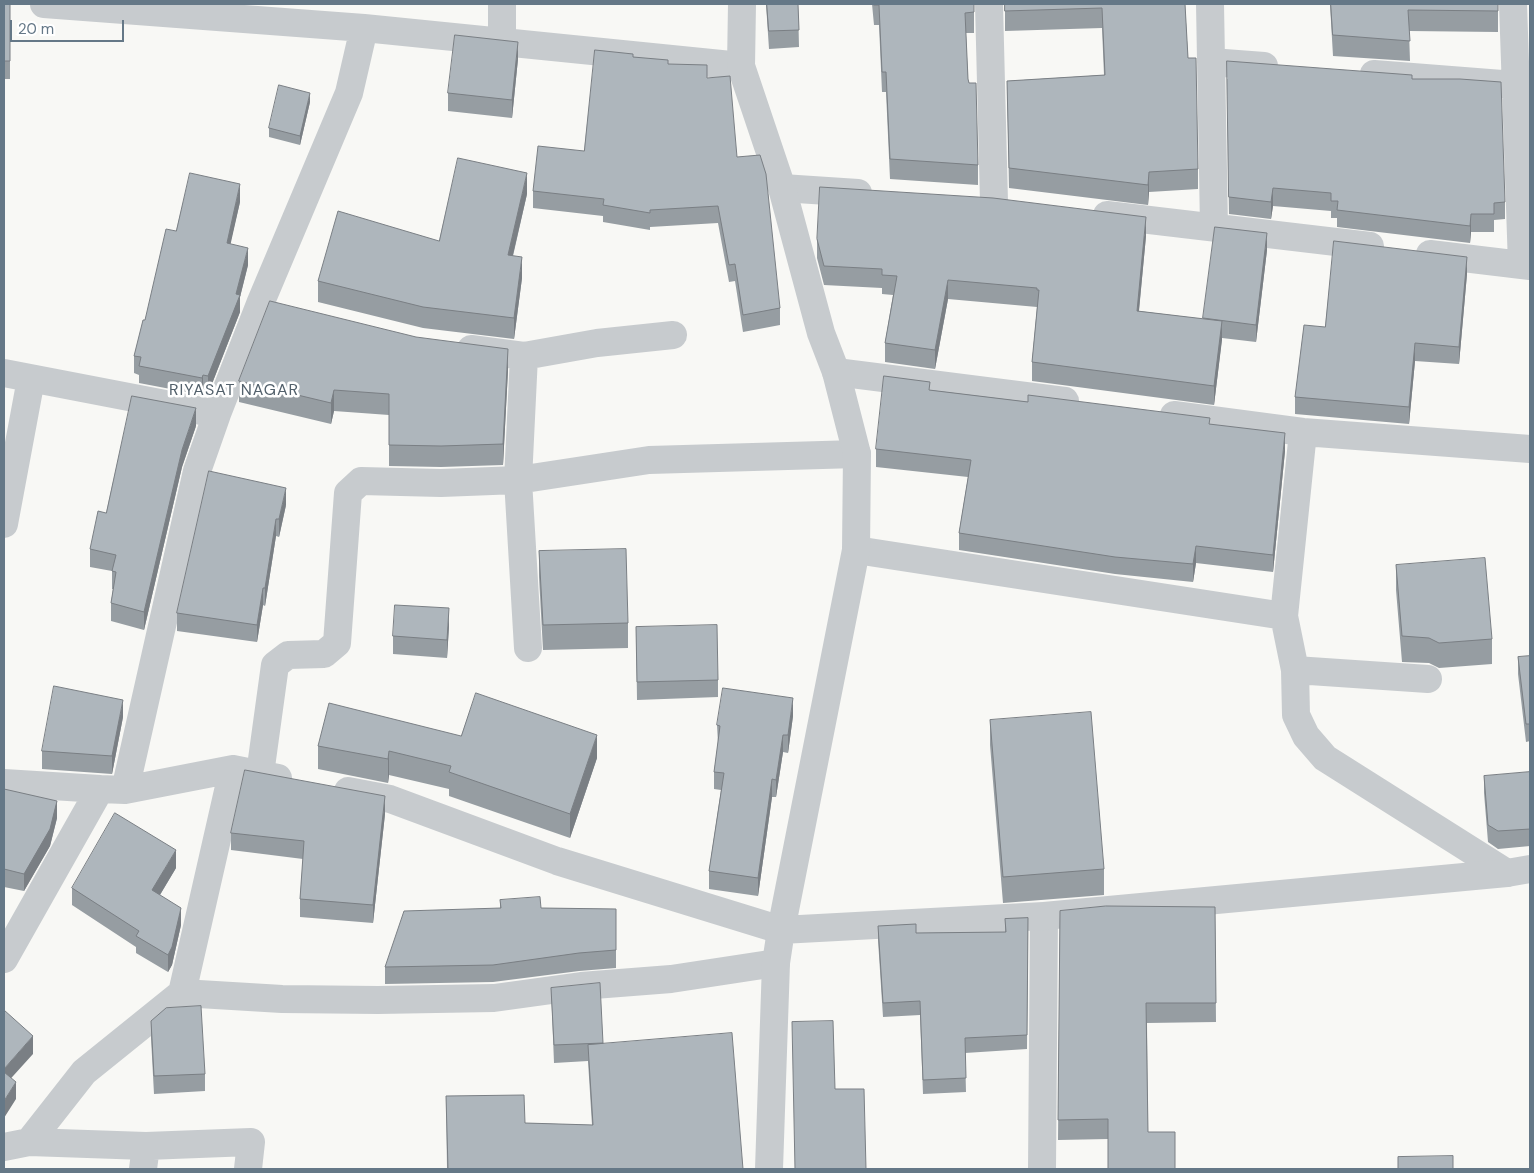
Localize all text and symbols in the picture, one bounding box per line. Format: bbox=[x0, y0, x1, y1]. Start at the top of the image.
scale bar bbox=[12, 10, 126, 42]
text: 20 m bbox=[18, 19, 54, 39]
district label: RIYASAT NAGAR bbox=[167, 381, 301, 401]

